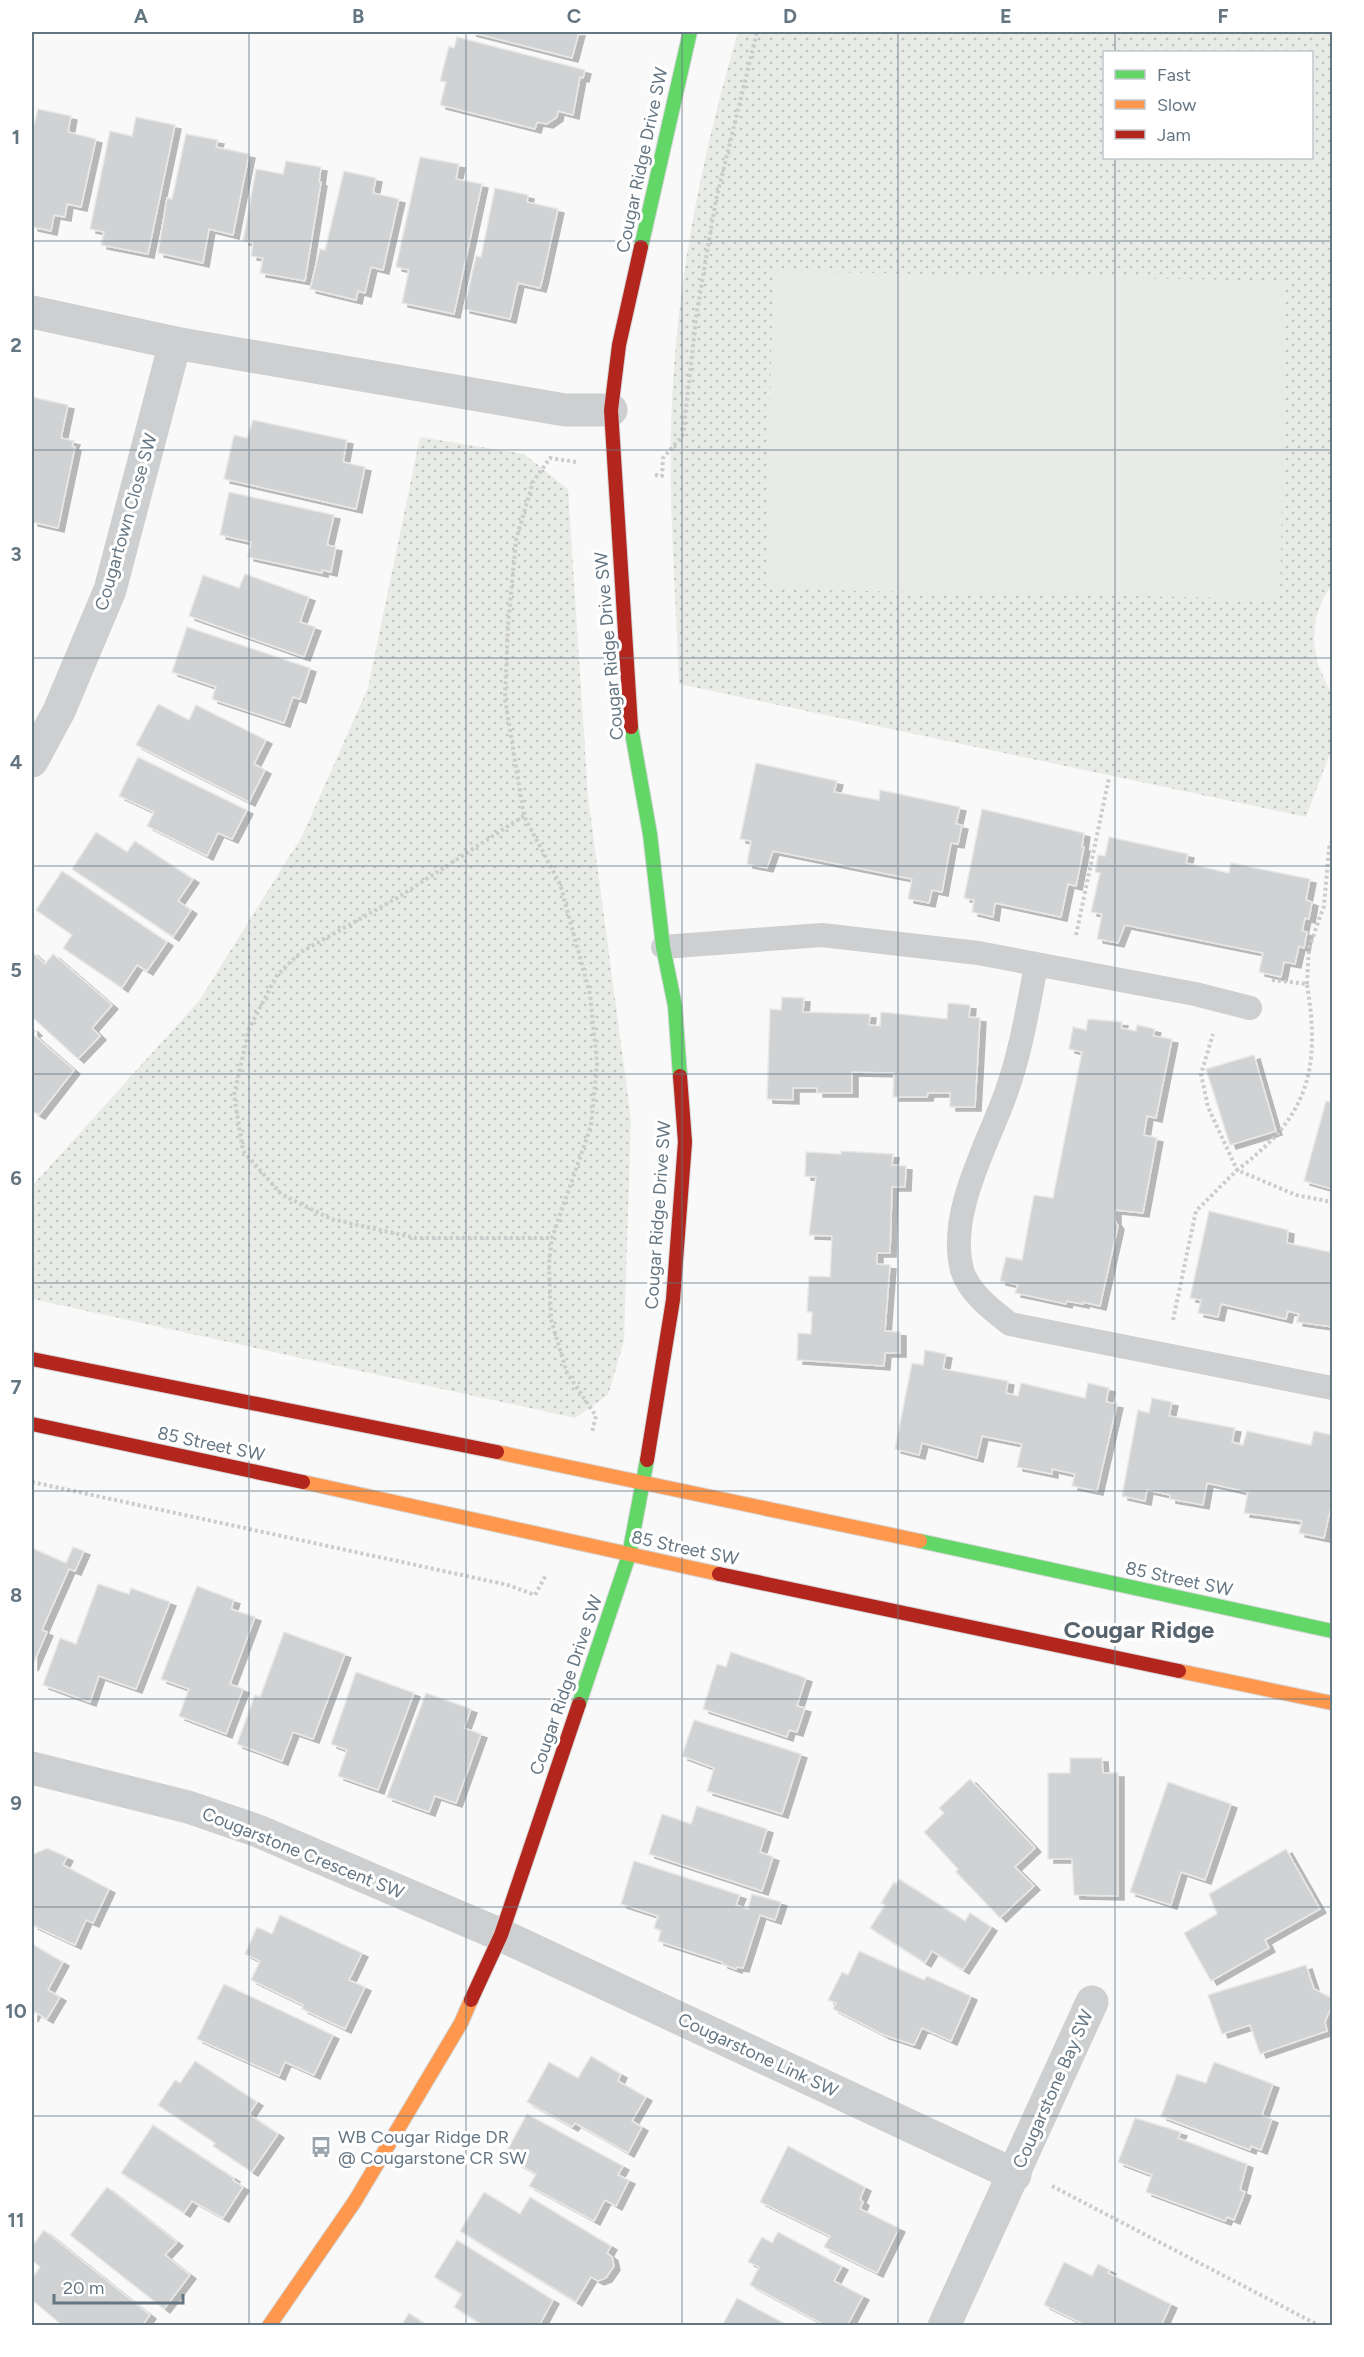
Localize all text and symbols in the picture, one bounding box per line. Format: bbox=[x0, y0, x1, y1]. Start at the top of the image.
text: A bbox=[134, 4, 149, 28]
text: B bbox=[352, 4, 364, 28]
text: C bbox=[567, 4, 581, 28]
text: D bbox=[783, 4, 797, 28]
text: E bbox=[1000, 4, 1012, 28]
text: F bbox=[1217, 4, 1229, 28]
legend bbox=[1103, 51, 1313, 159]
text: Fast bbox=[1157, 64, 1191, 86]
street label: Cougar Ridge Drive SW bbox=[612, 65, 673, 255]
text: Slow bbox=[1157, 94, 1196, 116]
text: Jam bbox=[1157, 124, 1191, 146]
text: 1 bbox=[12, 125, 20, 149]
text: 2 bbox=[10, 333, 22, 357]
street label: Cougartown Close SW bbox=[90, 430, 162, 613]
text: 3 bbox=[10, 542, 22, 566]
street label: Cougar Ridge Drive SW bbox=[590, 550, 628, 741]
text: 4 bbox=[10, 750, 23, 774]
text: 5 bbox=[10, 958, 22, 982]
street label: Cougar Ridge Drive SW bbox=[640, 1119, 676, 1310]
text: 6 bbox=[10, 1166, 22, 1190]
text: 7 bbox=[10, 1375, 22, 1399]
street label: 85 Street SW bbox=[155, 1422, 267, 1466]
street label: 85 Street SW bbox=[629, 1526, 741, 1570]
street label: 85 Street SW bbox=[1123, 1557, 1235, 1601]
text: 8 bbox=[10, 1583, 22, 1607]
street label: Cougar Ridge Drive SW bbox=[525, 1591, 607, 1778]
district label: Cougar Ridge bbox=[1064, 1615, 1214, 1644]
text: 9 bbox=[10, 1791, 22, 1815]
street label: Cougarstone Crescent SW bbox=[199, 1802, 408, 1904]
text: 10 bbox=[5, 1999, 27, 2023]
street label: Cougarstone Bay SW bbox=[1008, 2006, 1098, 2172]
street label: Cougarstone Link SW bbox=[674, 2008, 842, 2102]
place label: WB Cougar Ridge DR @ Cougarstone CR SW bbox=[338, 2126, 527, 2169]
bus stop icon: WB Cougar Ridge DR @ Cougarstone CR SW bbox=[309, 2135, 333, 2159]
text: 11 bbox=[8, 2208, 24, 2232]
scale bar bbox=[54, 2267, 183, 2305]
text: 20 m bbox=[63, 2277, 104, 2299]

